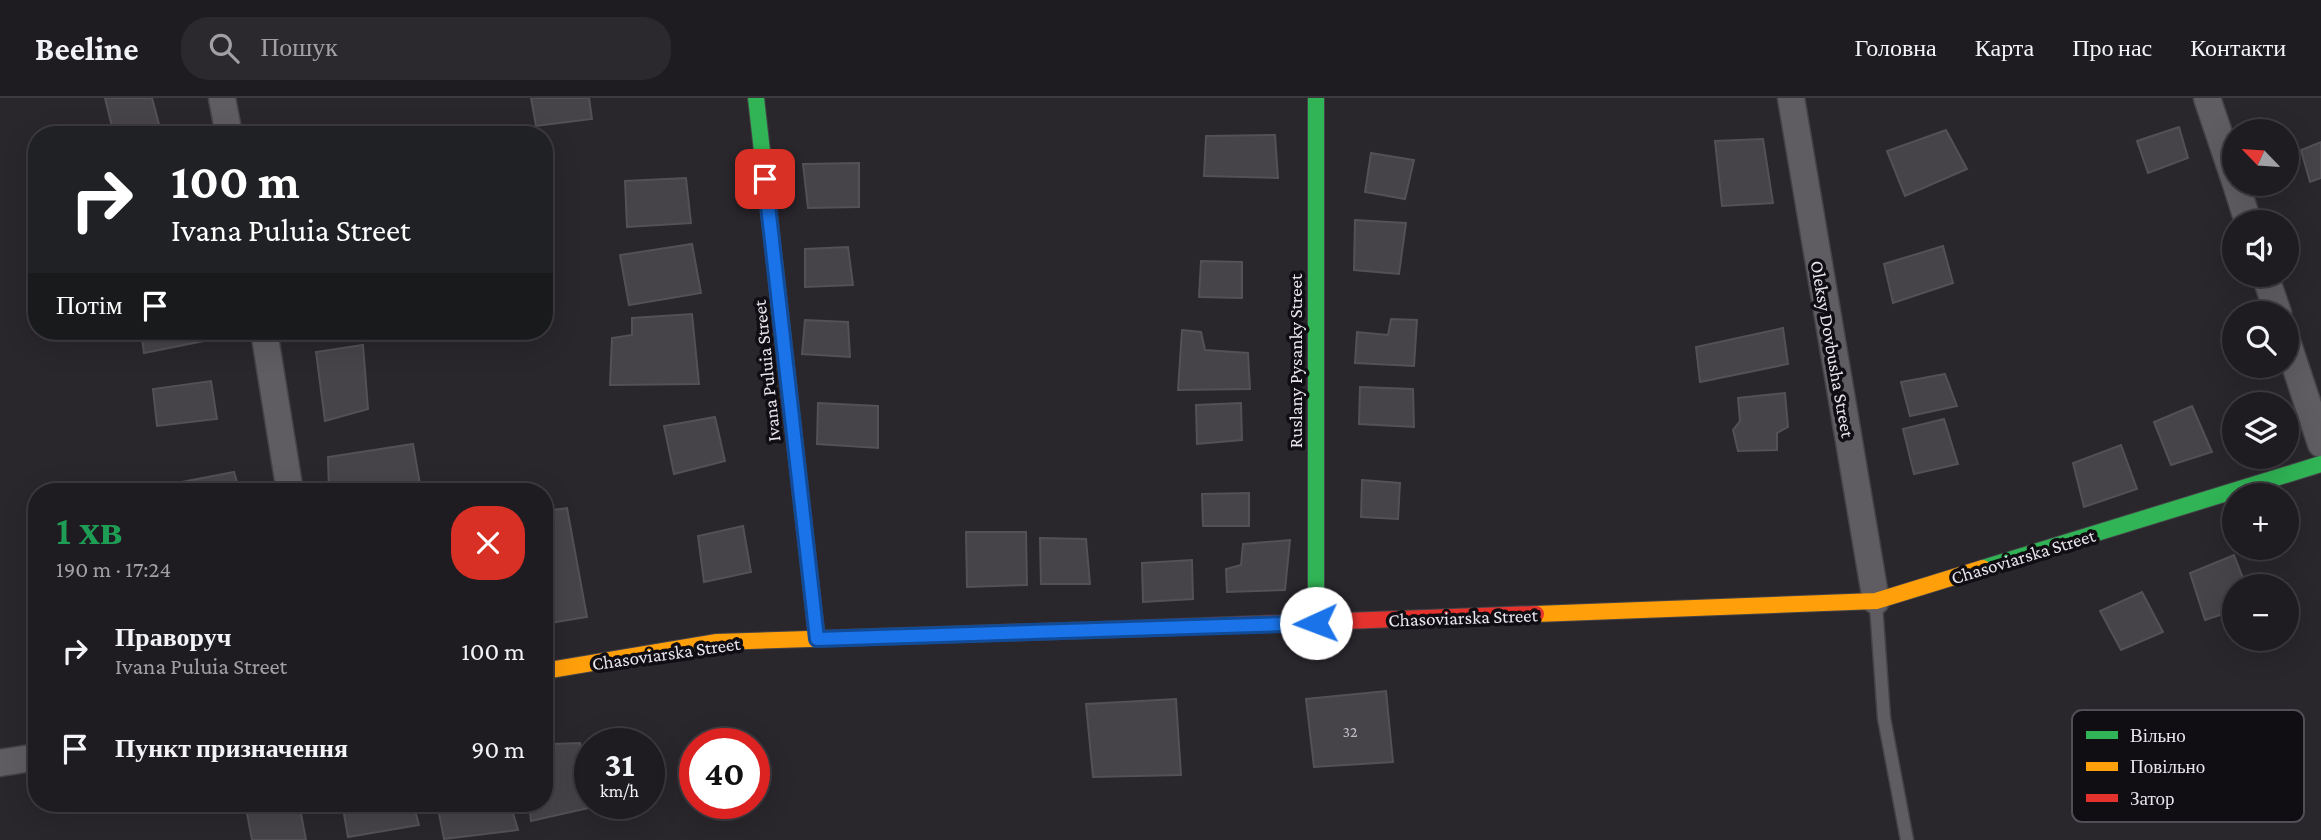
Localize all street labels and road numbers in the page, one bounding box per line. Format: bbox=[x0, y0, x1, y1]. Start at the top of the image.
street label: Oleksy Dovbusha Street bbox=[1807, 259, 1859, 440]
street label: Ruslany Pysanky Street bbox=[1285, 273, 1306, 448]
street label: Ivana Puluia Street bbox=[749, 298, 784, 443]
street label: Chasoviarska Street bbox=[1949, 524, 2098, 588]
street label: Chasoviarska Street bbox=[1388, 604, 1539, 631]
street label: Chasoviarska Street bbox=[591, 633, 742, 674]

